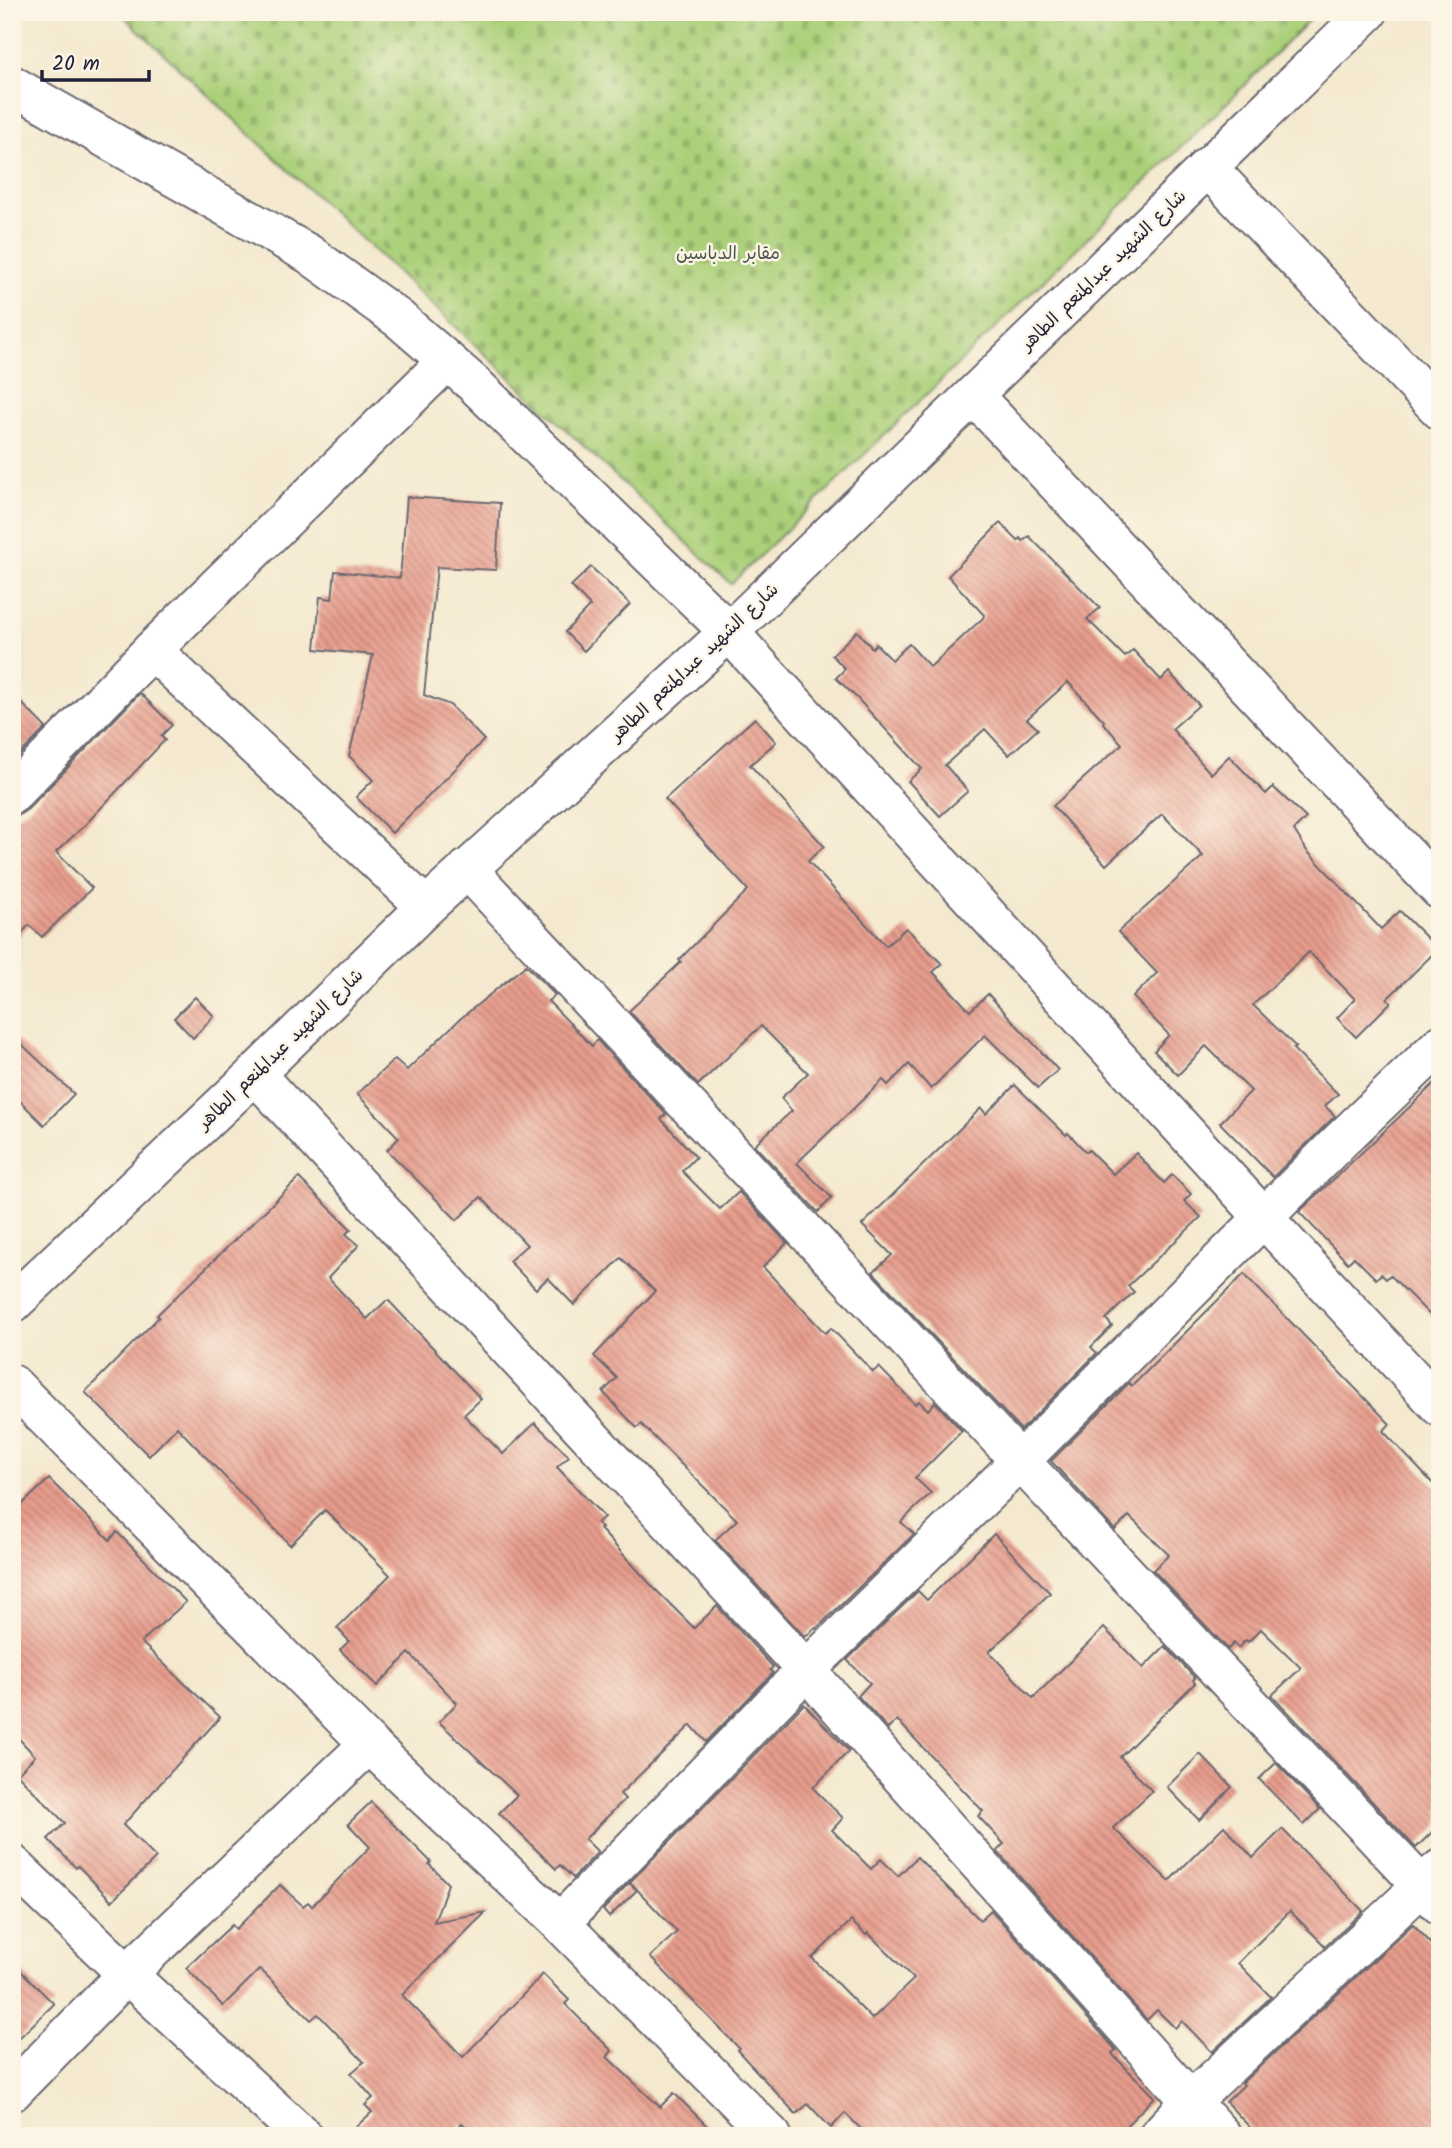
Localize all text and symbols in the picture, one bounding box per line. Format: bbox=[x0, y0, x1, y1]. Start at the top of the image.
scale bar bbox=[42, 38, 149, 82]
text: 20 m bbox=[52, 48, 100, 81]
street label: شارع الشهيد عبدالمنعم الطاهر bbox=[1013, 183, 1194, 360]
park label: مقابر الدباسين bbox=[676, 240, 780, 269]
street label: شارع الشهيد عبدالمنعم الطاهر bbox=[602, 577, 786, 751]
street label: شارع الشهيد عبدالمنعم الطاهر bbox=[190, 962, 371, 1139]

